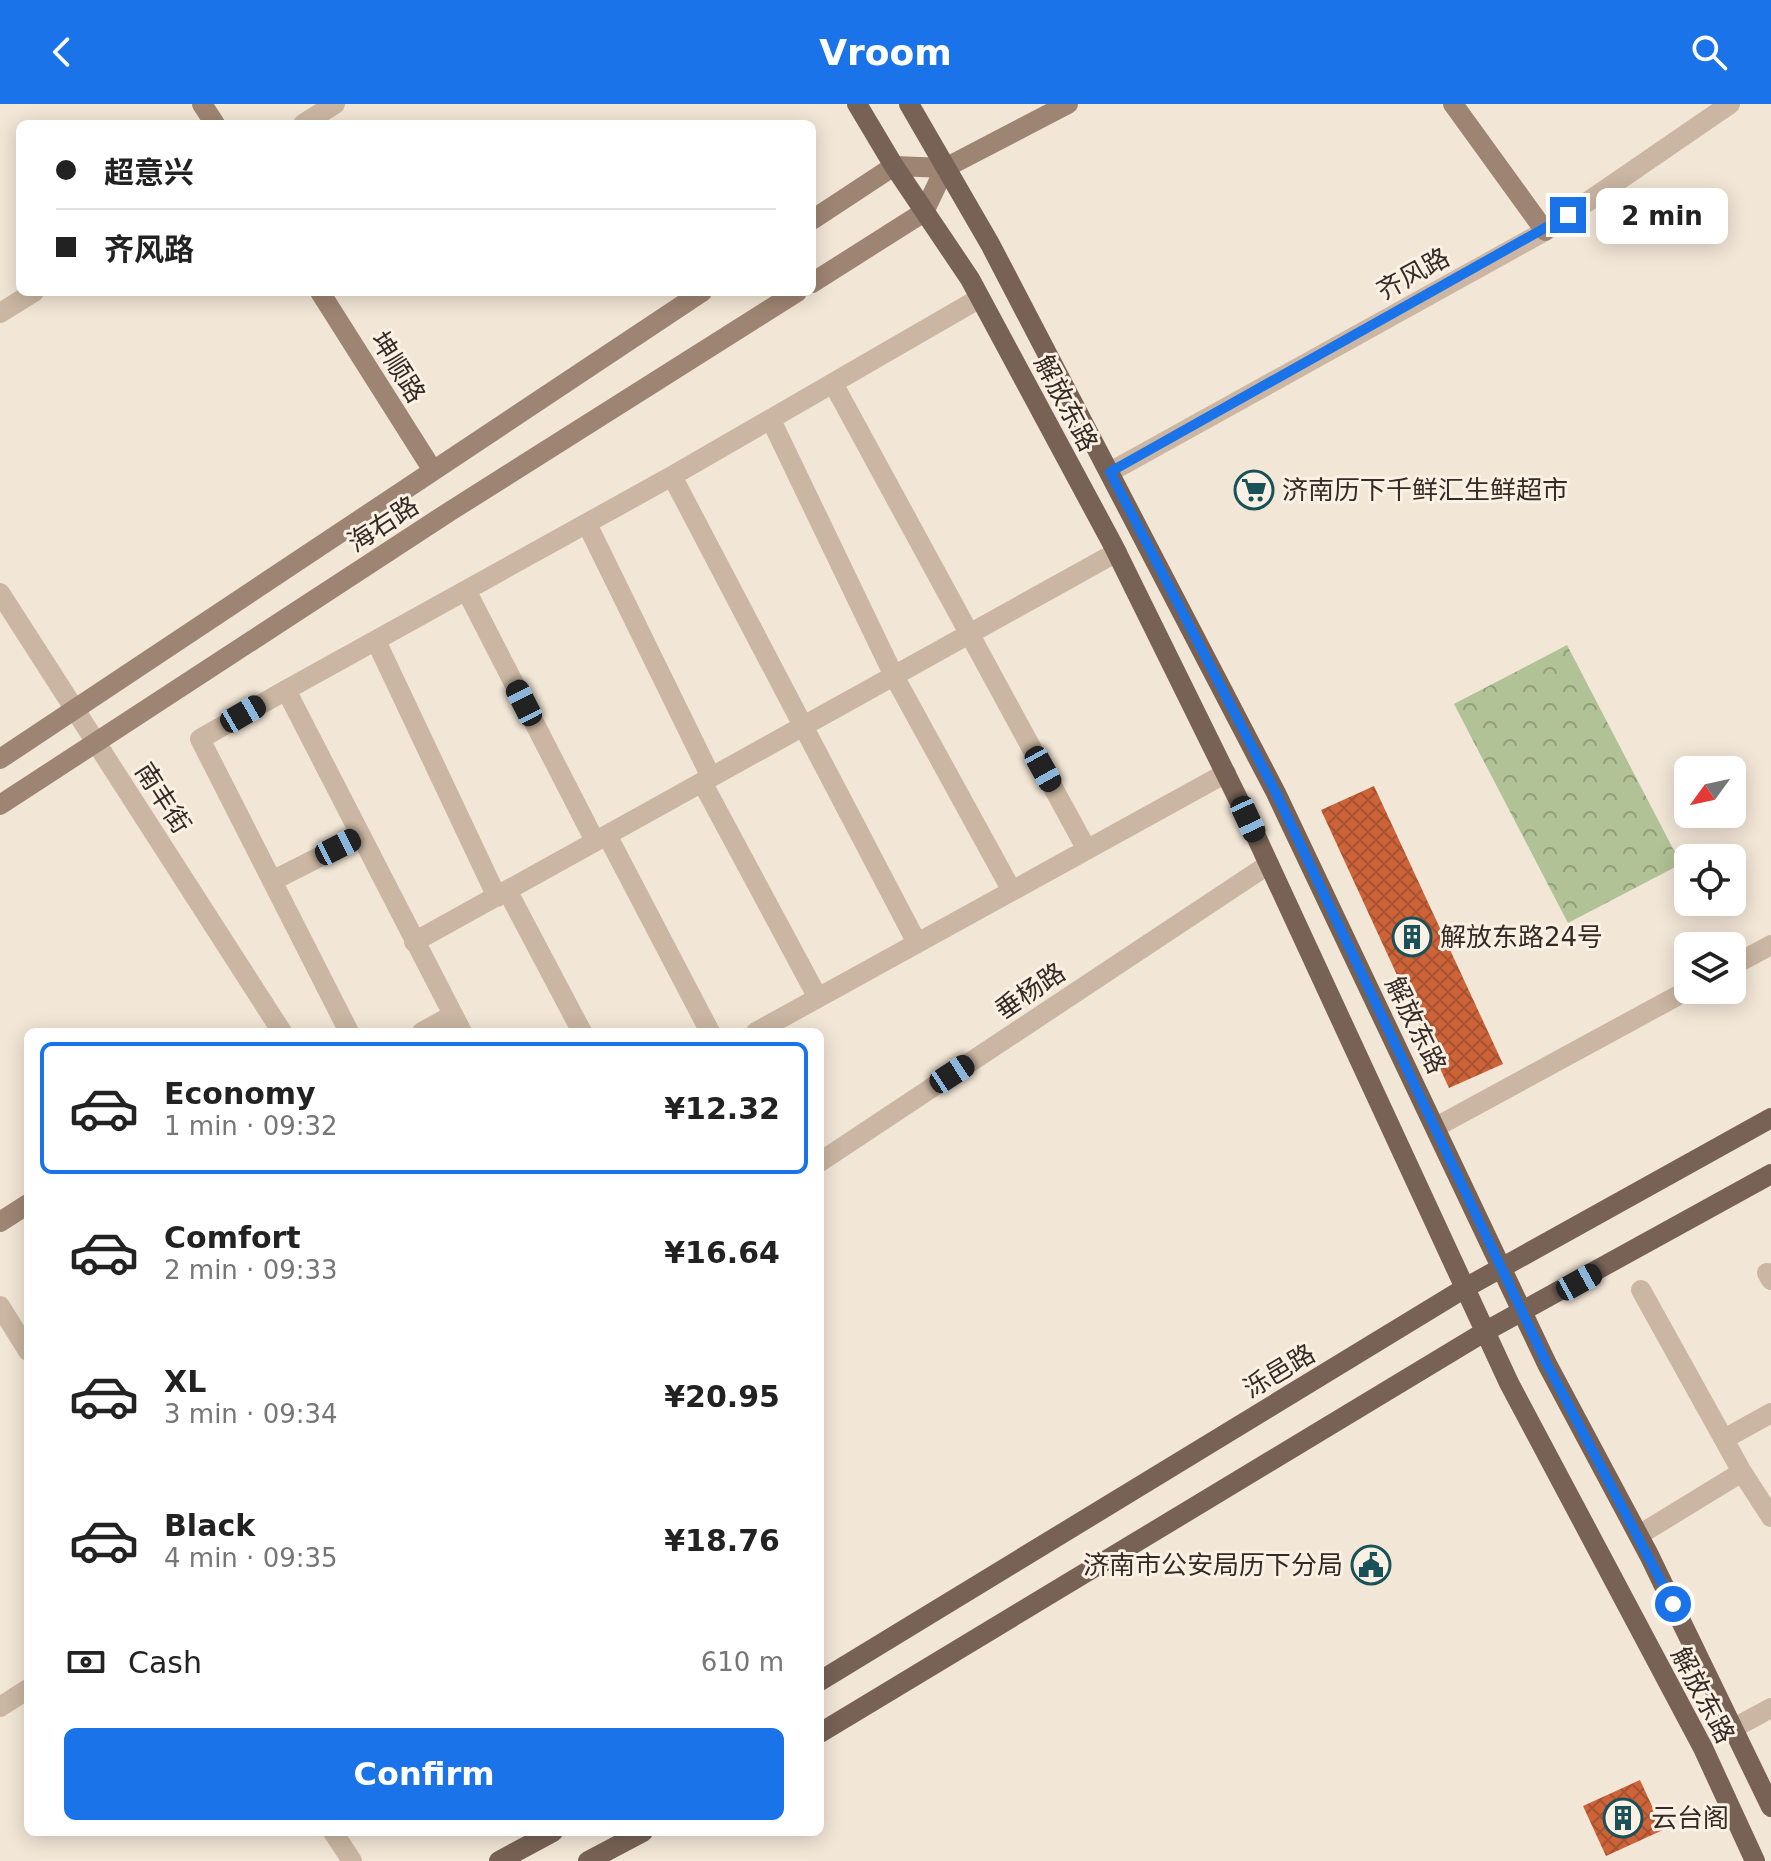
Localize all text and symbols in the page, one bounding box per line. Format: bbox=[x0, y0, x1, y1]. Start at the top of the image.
icon: back bbox=[40, 30, 84, 74]
icon: search bbox=[1687, 30, 1731, 74]
text: Vroom bbox=[819, 32, 952, 73]
text: 超意兴 bbox=[104, 155, 194, 190]
callout: 2 min bbox=[1596, 187, 1728, 243]
route end bbox=[1550, 197, 1586, 233]
text: 2 min bbox=[1621, 201, 1703, 231]
text: 齐风路 bbox=[104, 232, 194, 267]
street label: 齐风路 bbox=[1372, 242, 1454, 306]
street label: 坤顺路 bbox=[365, 326, 431, 408]
street label: 解放东路 bbox=[1028, 350, 1104, 456]
supermarket icon: 济南历下千鲜汇生鲜超市 bbox=[1233, 469, 1275, 511]
place label: 济南历下千鲜汇生鲜超市 bbox=[1282, 475, 1568, 505]
street label: 海右路 bbox=[342, 490, 424, 558]
car bbox=[502, 676, 546, 730]
car bbox=[216, 692, 270, 736]
car bbox=[1021, 742, 1065, 796]
north arrow bbox=[1674, 756, 1746, 828]
map controls bbox=[1674, 756, 1746, 1004]
street label: 南丰街 bbox=[129, 757, 197, 839]
car bbox=[1227, 792, 1269, 846]
car bbox=[311, 825, 365, 869]
button: locate bbox=[1674, 844, 1746, 916]
building icon: 解放东路24号 bbox=[1391, 916, 1433, 958]
place label: 解放东路24号 bbox=[1440, 922, 1603, 952]
button: layers bbox=[1674, 932, 1746, 1004]
street label: 垂杨路 bbox=[989, 957, 1071, 1025]
street label: 解放东路 bbox=[1380, 972, 1452, 1078]
car bbox=[925, 1051, 979, 1097]
icon: car bbox=[68, 1072, 140, 1144]
text: Economy bbox=[164, 1076, 316, 1111]
text: ¥12.32 bbox=[664, 1091, 780, 1126]
text: 1 min · 09:32 bbox=[164, 1111, 338, 1141]
icon: car bbox=[68, 1216, 140, 1288]
text: Comfort bbox=[164, 1220, 301, 1255]
text: ¥16.64 bbox=[664, 1235, 780, 1270]
text: 2 min · 09:33 bbox=[164, 1255, 338, 1285]
car bbox=[1552, 1260, 1606, 1304]
street label: 泺邑路 bbox=[1238, 1338, 1320, 1404]
icon: car bbox=[68, 1360, 140, 1432]
text: XL bbox=[164, 1364, 206, 1399]
text: ¥20.95 bbox=[664, 1379, 780, 1414]
text: 3 min · 09:34 bbox=[164, 1399, 338, 1429]
icon: car bbox=[68, 1504, 140, 1576]
text: Black bbox=[164, 1508, 255, 1543]
text: ¥18.76 bbox=[664, 1523, 780, 1558]
text: 4 min · 09:35 bbox=[164, 1543, 338, 1573]
public building icon: 济南市公安局历下分局 bbox=[1350, 1544, 1392, 1586]
place label: 济南市公安局历下分局 bbox=[1083, 1550, 1343, 1580]
route start bbox=[1655, 1586, 1691, 1622]
icon: cash bbox=[64, 1640, 108, 1684]
street label: 解放东路 bbox=[1665, 1642, 1741, 1748]
text: Cash bbox=[128, 1645, 202, 1680]
text: 610 m bbox=[701, 1647, 784, 1677]
button: Confirm bbox=[64, 1728, 784, 1820]
building icon: 云台阁 bbox=[1602, 1797, 1644, 1839]
place label: 云台阁 bbox=[1651, 1803, 1729, 1833]

